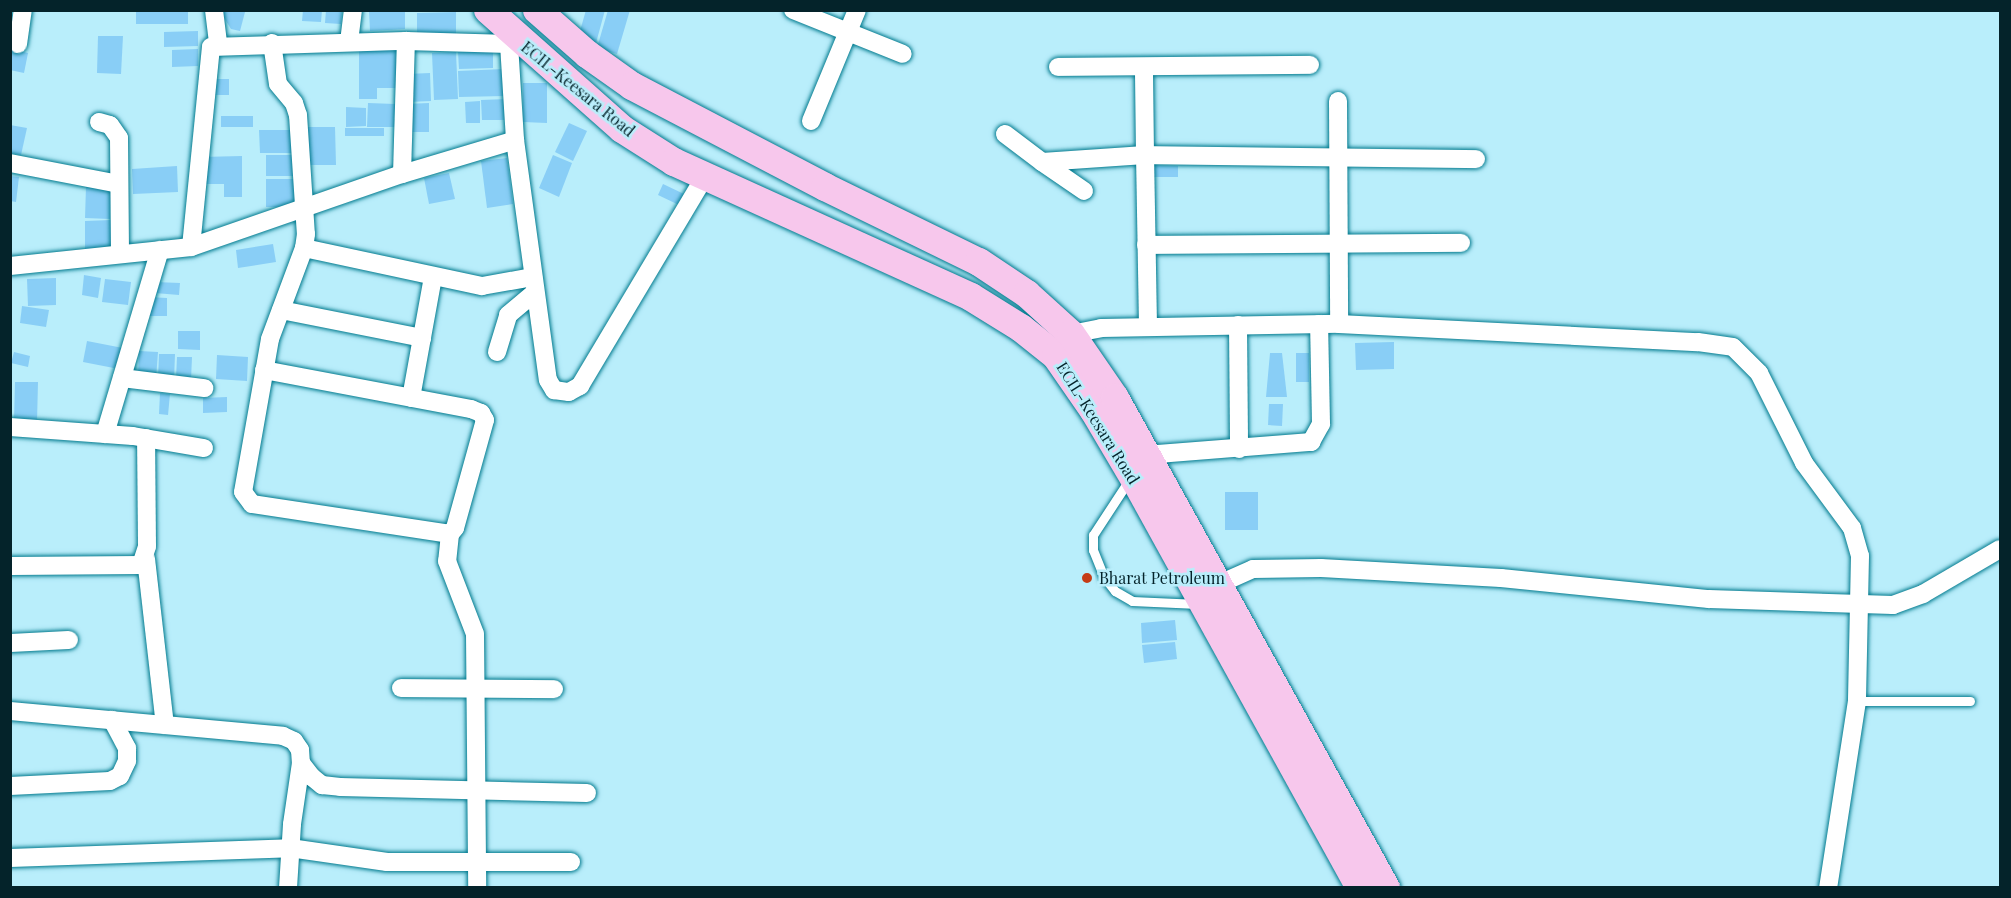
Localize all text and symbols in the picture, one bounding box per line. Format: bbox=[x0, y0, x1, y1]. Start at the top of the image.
street label: ECIL-Keesara Road bbox=[517, 37, 639, 141]
street label: ECIL-Keesara Road bbox=[1053, 358, 1143, 488]
place label: Bharat Petroleum bbox=[1099, 568, 1225, 588]
marker: Bharat Petroleum bbox=[1080, 571, 1094, 585]

